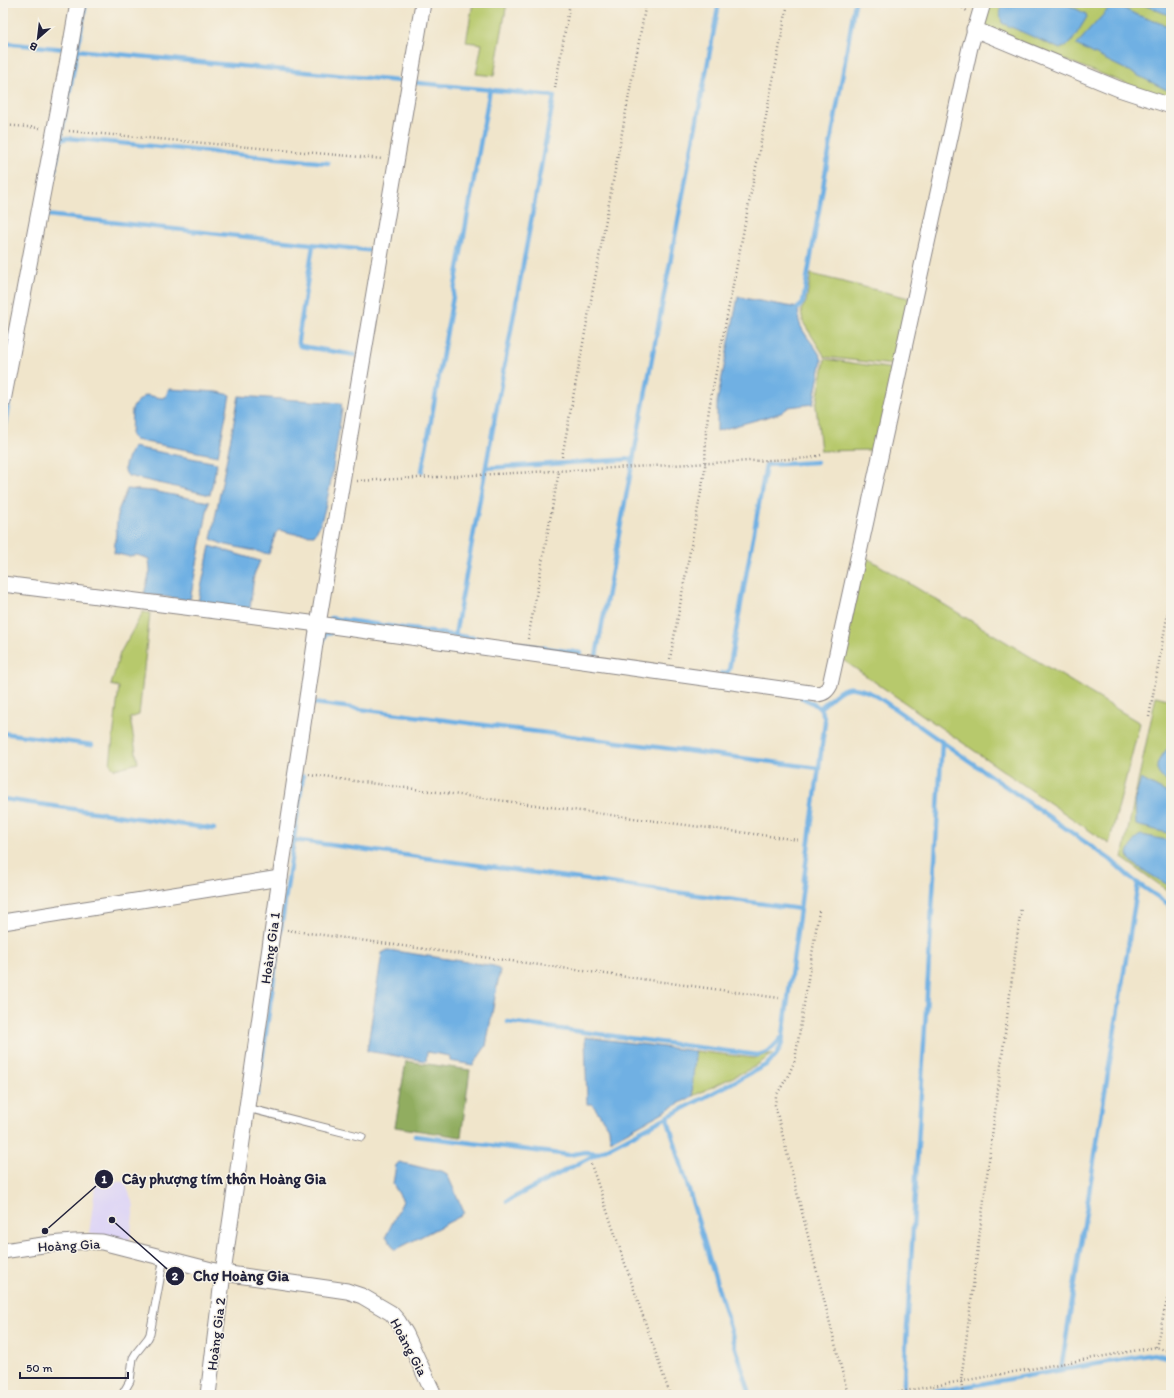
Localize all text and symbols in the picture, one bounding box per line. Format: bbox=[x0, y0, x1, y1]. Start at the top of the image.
north arrow bbox=[18, 18, 58, 58]
text: B bbox=[27, 39, 40, 54]
street label: Hoàng Gia 1 bbox=[257, 911, 284, 985]
callout: Cây phượng tím thôn Hoàng Gia bbox=[94, 1165, 334, 1192]
text: Cây phượng tím thôn Hoàng Gia bbox=[122, 1170, 327, 1189]
text: 1 bbox=[101, 1172, 107, 1186]
street label: Hoàng Gia bbox=[37, 1235, 102, 1256]
callout: Chợ Hoàng Gia bbox=[165, 1263, 297, 1290]
text: Chợ Hoàng Gia bbox=[193, 1267, 289, 1286]
text: 2 bbox=[172, 1269, 179, 1283]
street label: Hoàng Gia 2 bbox=[204, 1296, 229, 1372]
street label: Hoàng Gia bbox=[386, 1316, 431, 1380]
scale bar bbox=[20, 1354, 128, 1380]
text: 50 m bbox=[26, 1361, 52, 1375]

